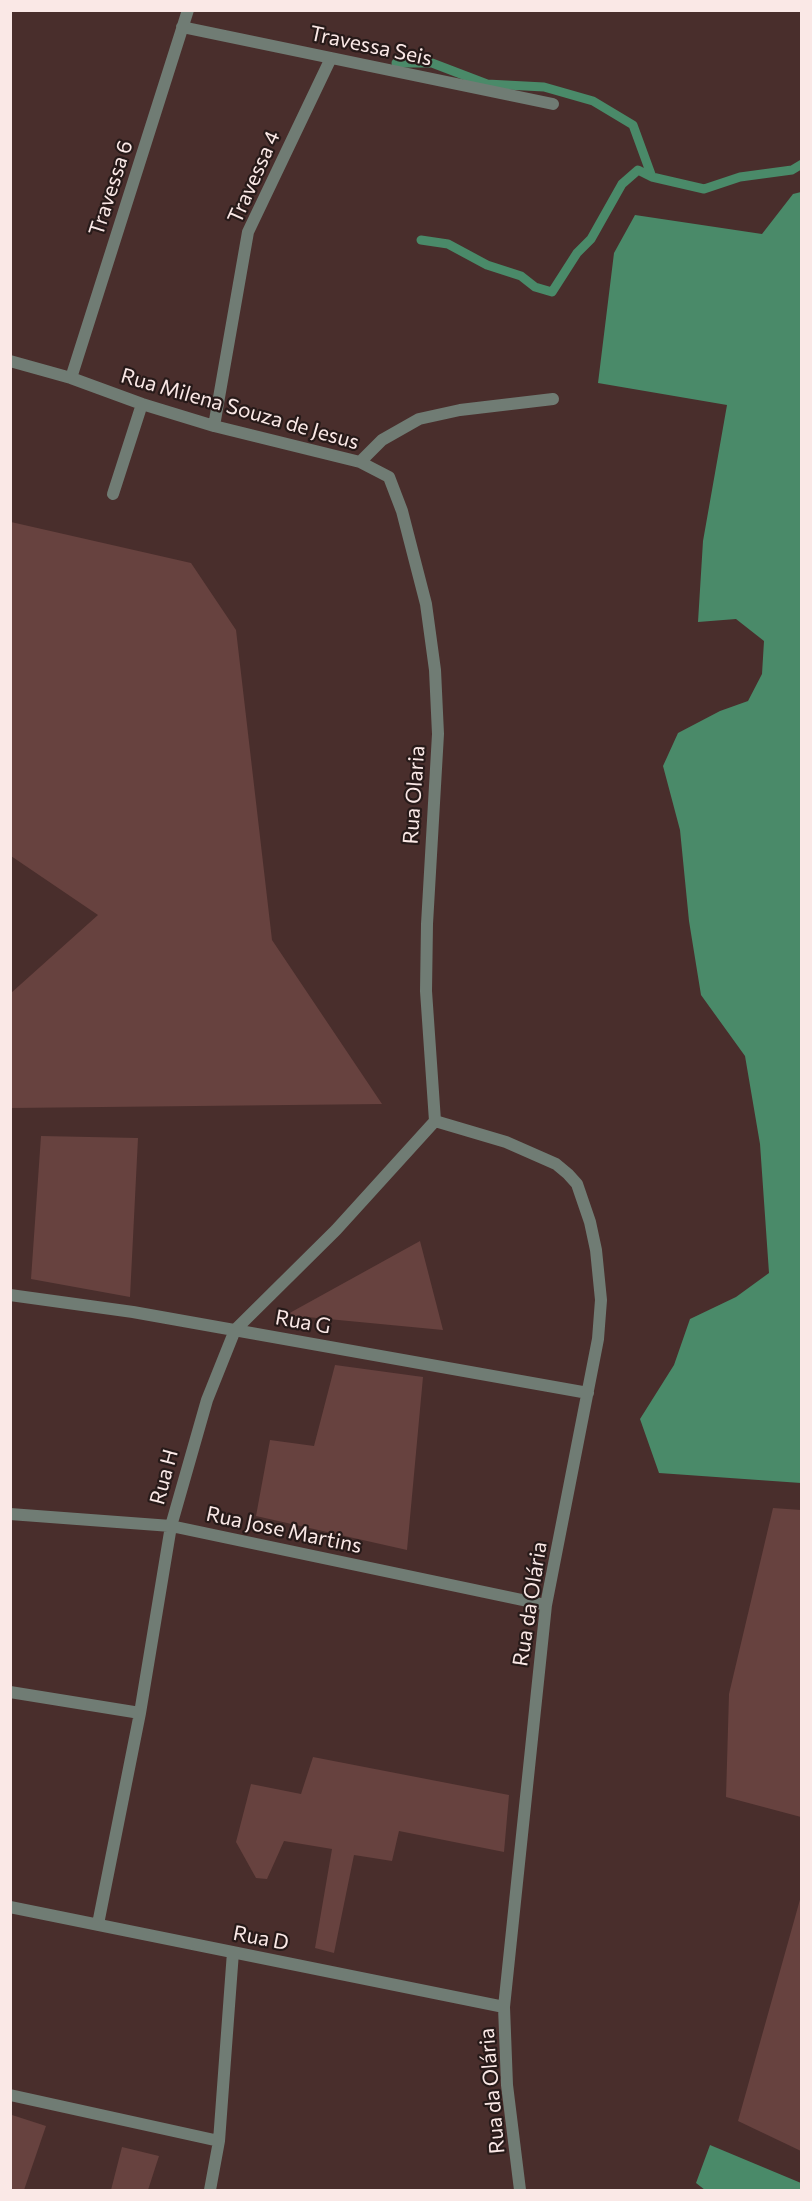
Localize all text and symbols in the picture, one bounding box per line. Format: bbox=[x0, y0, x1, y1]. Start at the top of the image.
street label: Travessa Seis bbox=[307, 21, 435, 71]
street label: Travessa 4 bbox=[222, 127, 286, 227]
street label: Travessa 6 bbox=[84, 137, 138, 239]
street label: Rua Milena Souza de Jesus bbox=[118, 363, 362, 455]
street label: Rua Olaria bbox=[398, 745, 430, 845]
street label: Rua G bbox=[273, 1305, 333, 1339]
street label: Rua H bbox=[145, 1446, 183, 1508]
street label: Rua Jose Martins bbox=[204, 1501, 364, 1559]
street label: Rua da Olária bbox=[508, 1540, 552, 1668]
street label: Rua D bbox=[231, 1920, 291, 1956]
street label: Rua da Olária bbox=[474, 2027, 510, 2155]

